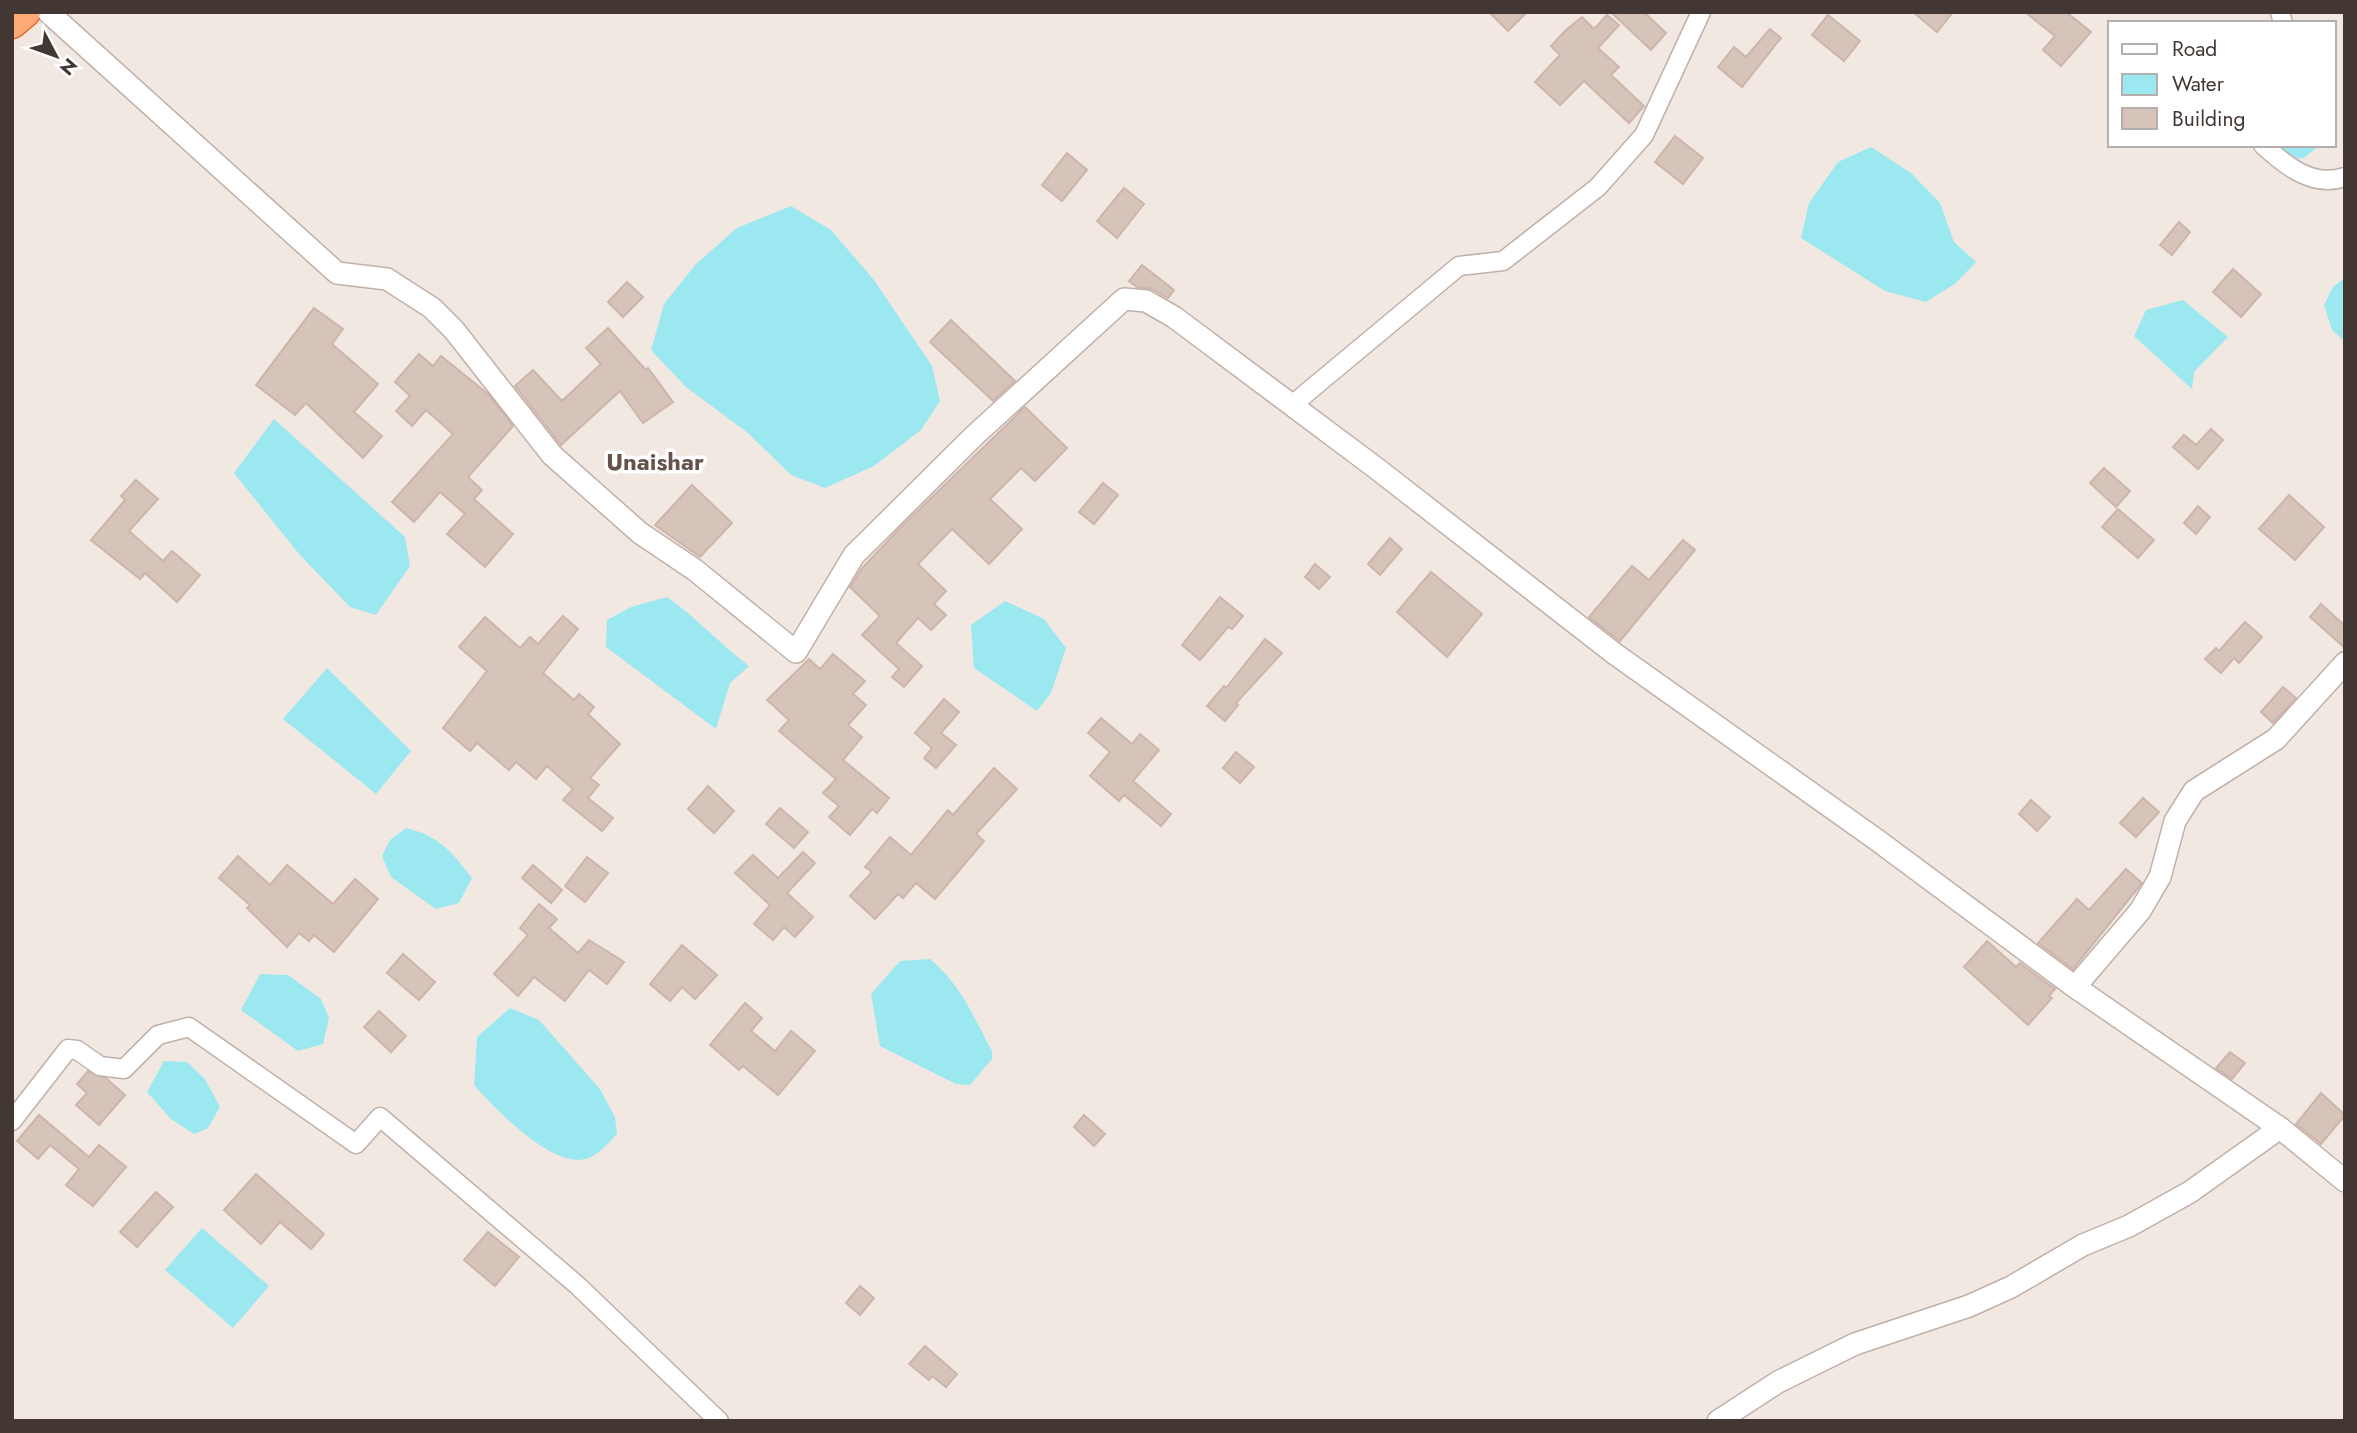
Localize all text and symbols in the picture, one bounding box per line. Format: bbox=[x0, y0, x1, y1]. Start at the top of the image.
north arrow bbox=[21, 21, 91, 91]
legend bbox=[2108, 21, 2336, 147]
text: Road bbox=[2172, 34, 2217, 64]
text: N bbox=[53, 52, 84, 81]
text: Water bbox=[2172, 69, 2225, 99]
text: Building bbox=[2172, 104, 2245, 134]
district label: Unaishar bbox=[606, 444, 704, 479]

